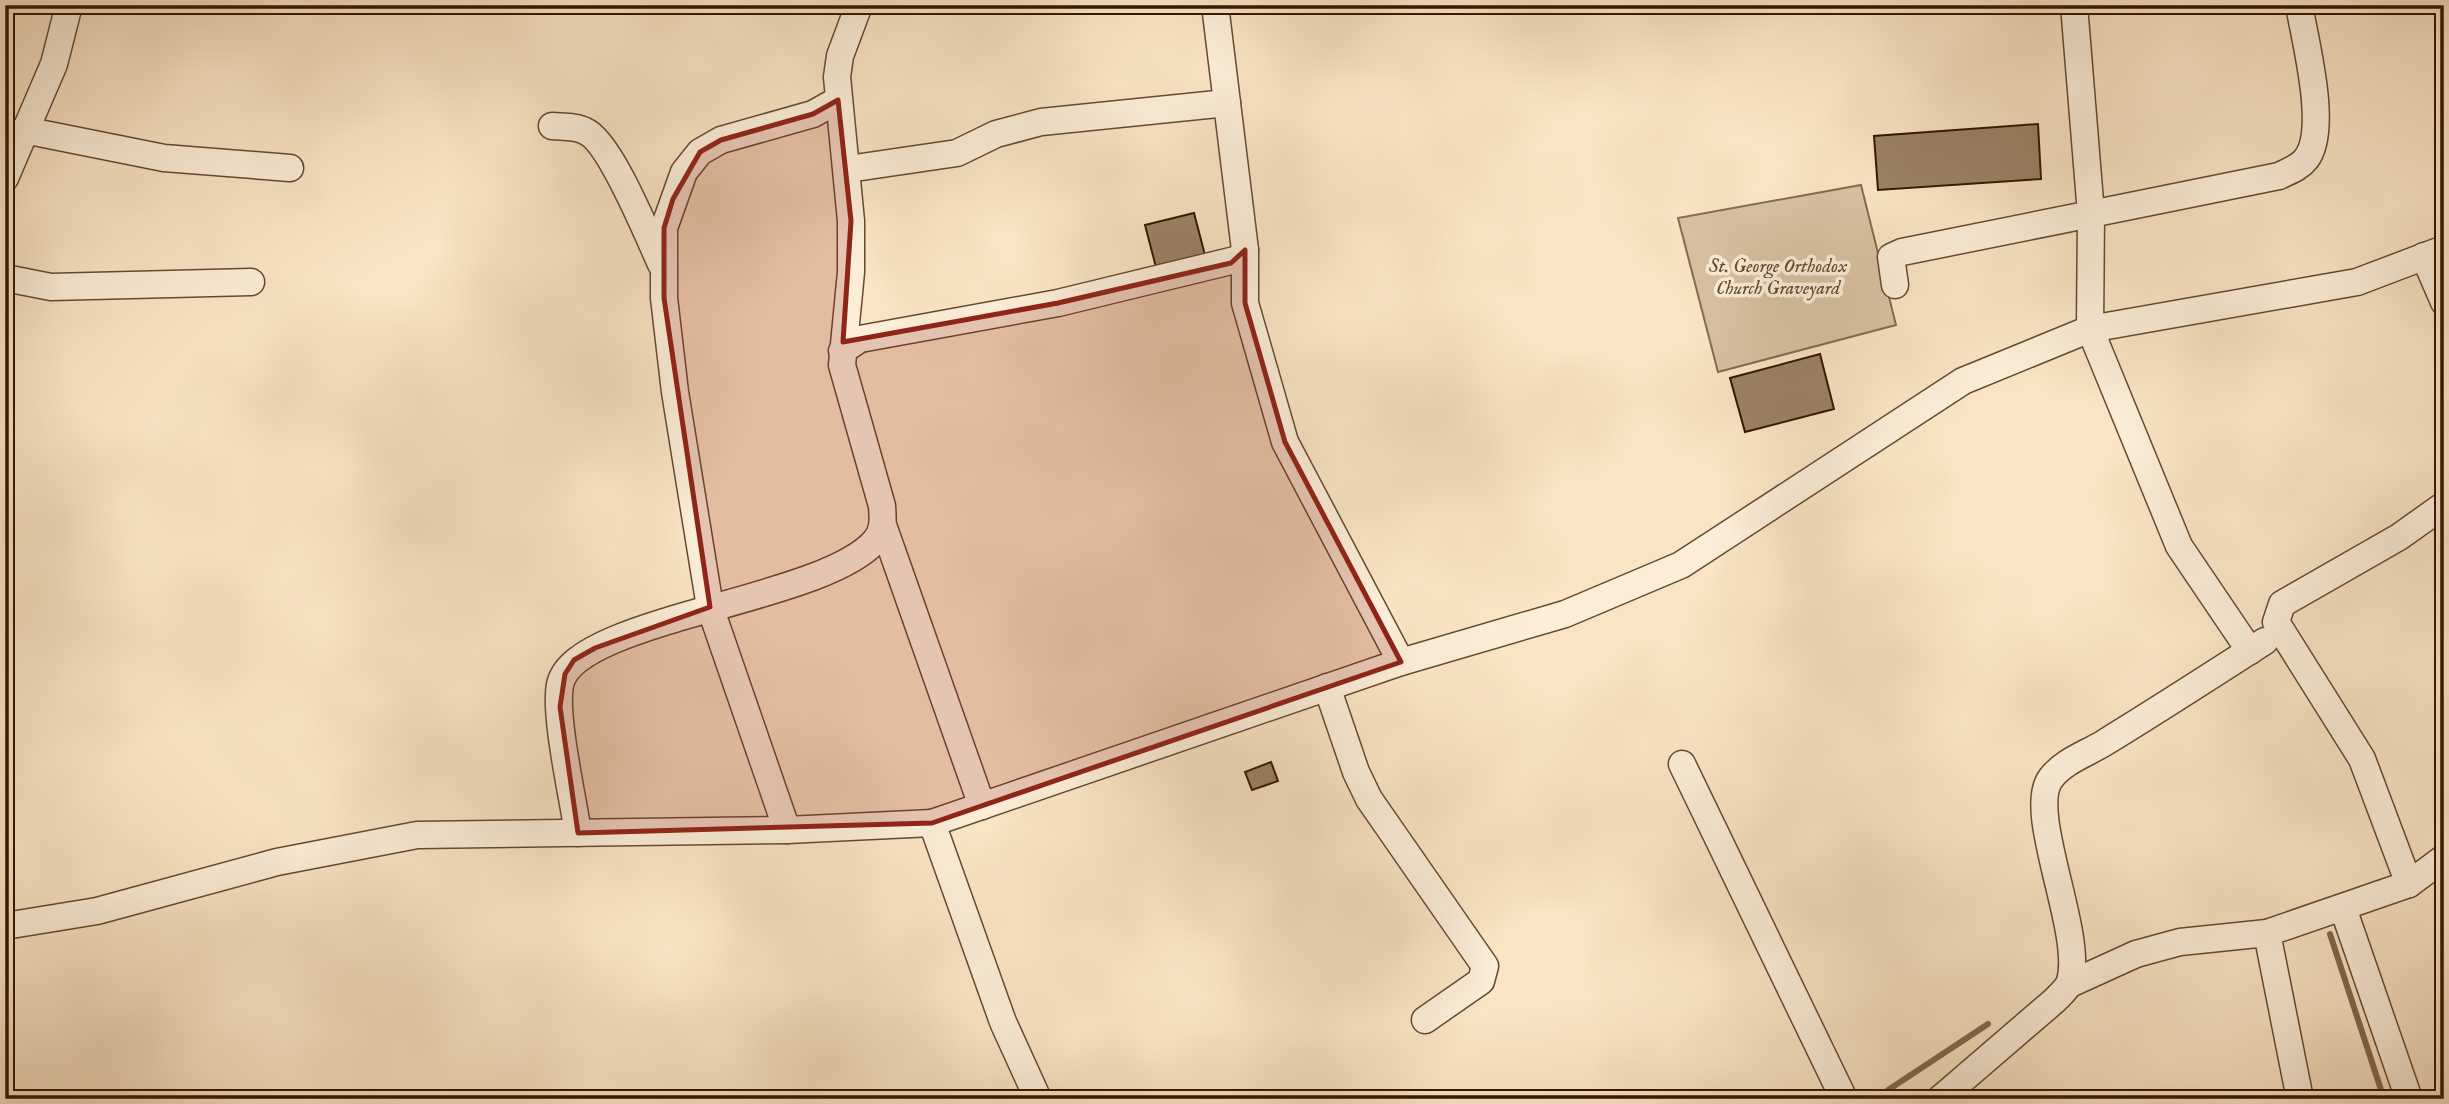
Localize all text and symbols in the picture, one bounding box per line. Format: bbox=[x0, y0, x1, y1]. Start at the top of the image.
park label: St. George Orthodox Church Graveyard bbox=[1709, 255, 1848, 301]

